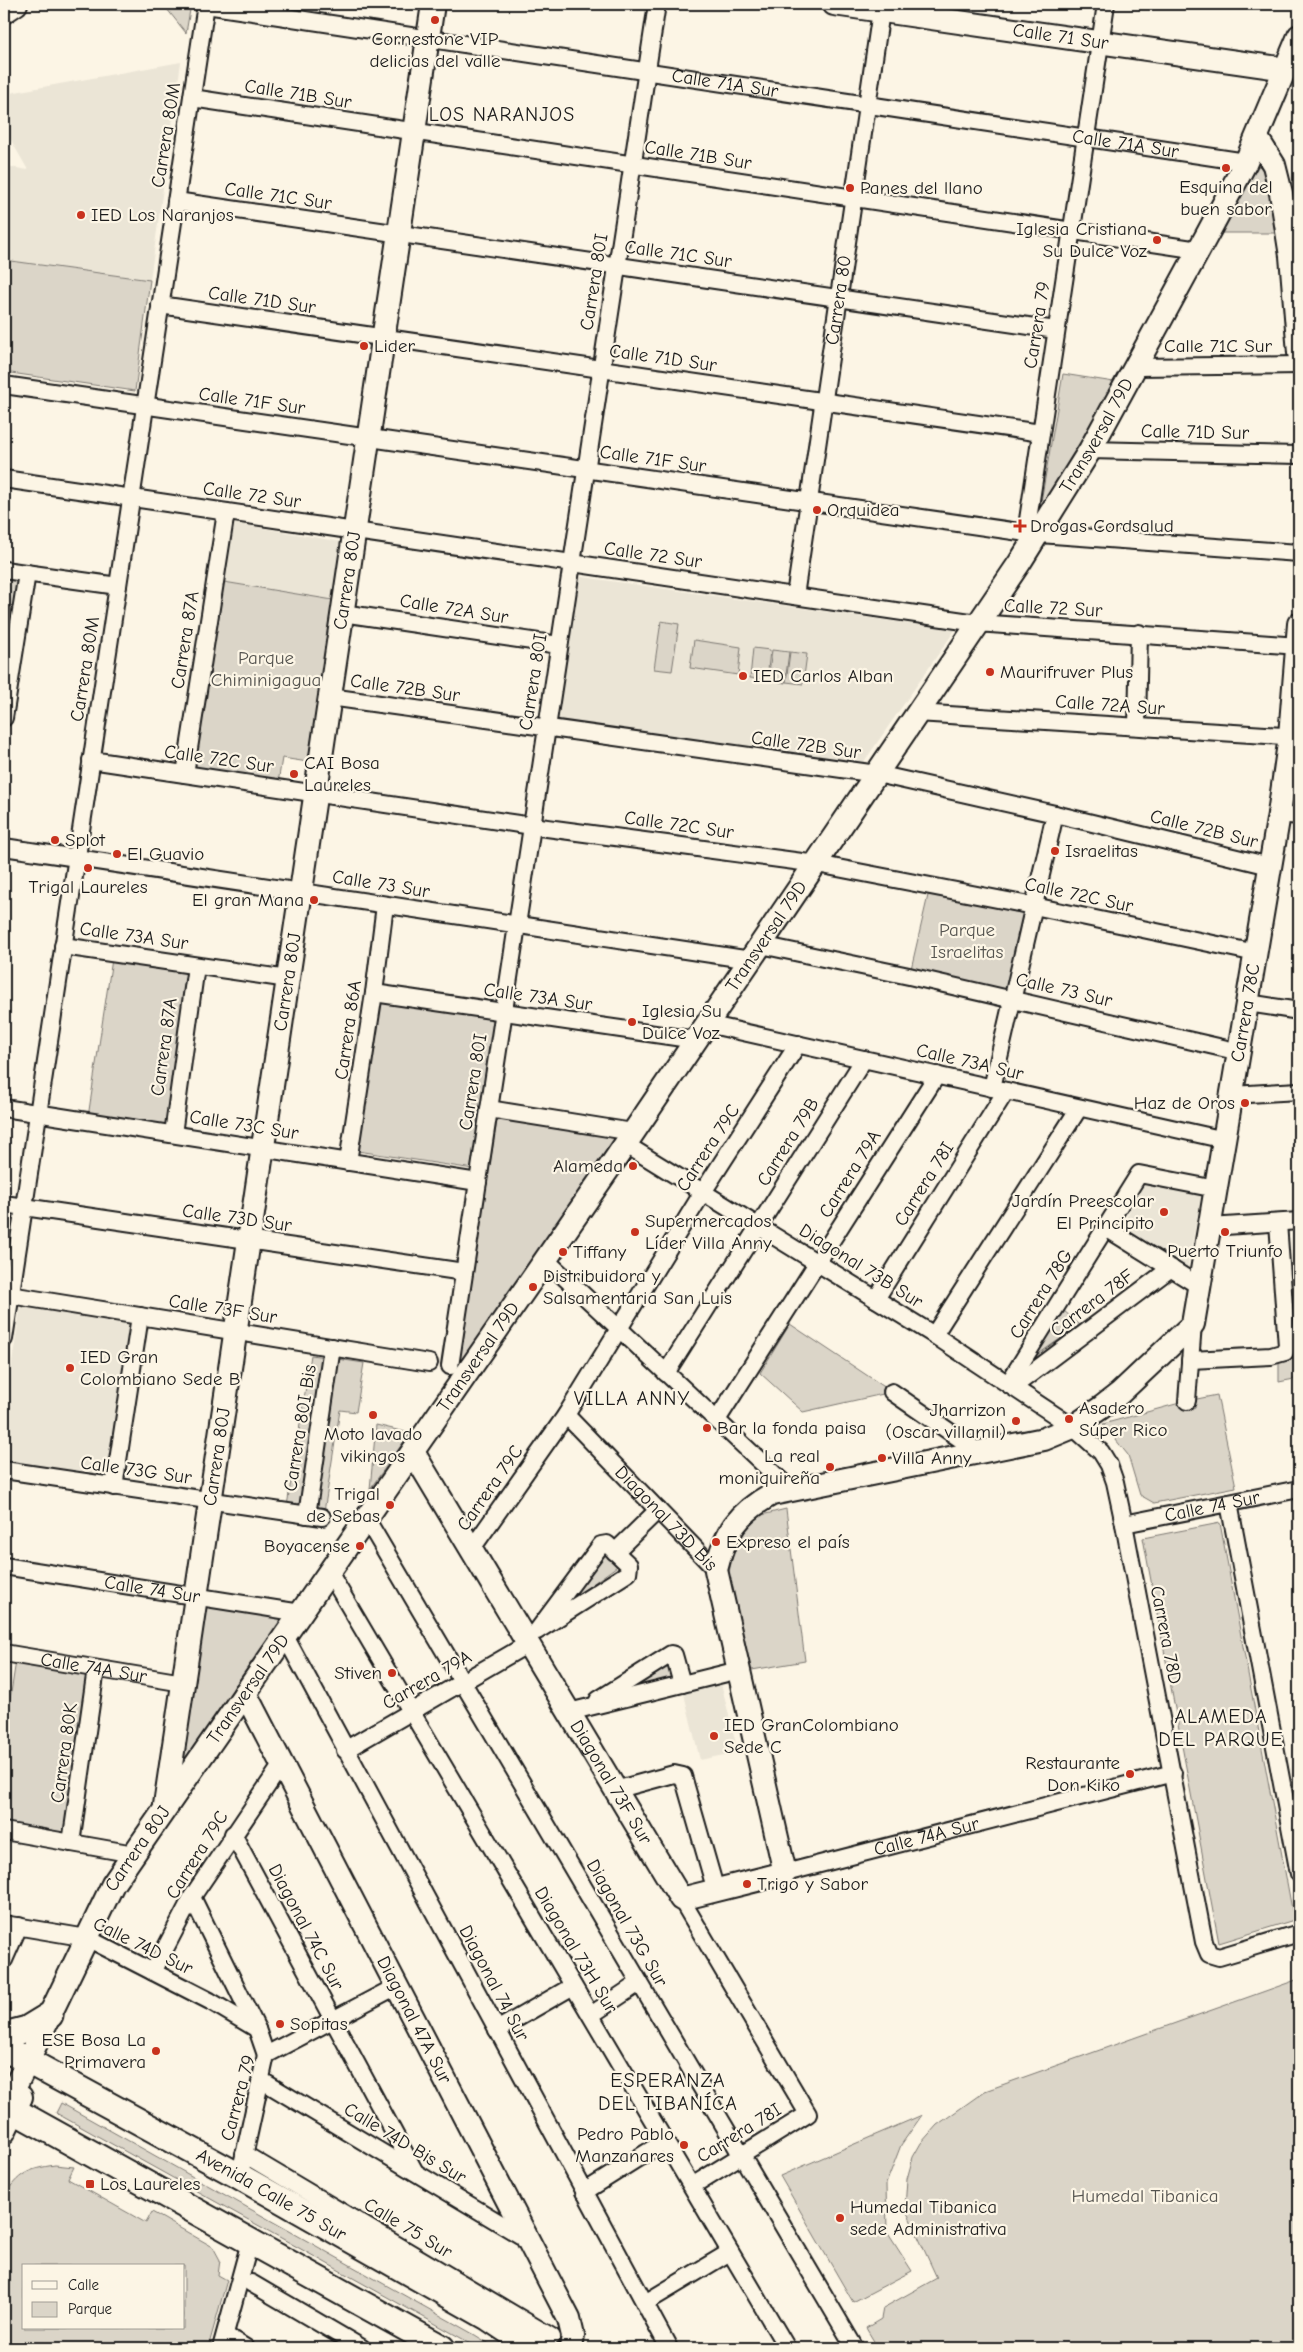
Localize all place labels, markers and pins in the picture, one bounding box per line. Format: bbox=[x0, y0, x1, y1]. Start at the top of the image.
marker: Cornestone VIP delicias del valle bbox=[429, 14, 441, 26]
place label: Cornestone VIP delicias del valle bbox=[370, 28, 500, 72]
marker: Esquina del buen sabor bbox=[1220, 162, 1232, 174]
place label: Esquina del buen sabor bbox=[1179, 176, 1273, 220]
place label: Panes del llano bbox=[860, 177, 983, 199]
marker: Panes del llano bbox=[844, 182, 856, 194]
place label: IED Los Naranjos bbox=[91, 204, 234, 226]
marker: IED Los Naranjos bbox=[75, 209, 87, 221]
place label: Iglesia Cristiana Su Dulce Voz bbox=[1016, 218, 1147, 262]
marker: Iglesia Cristiana Su Dulce Voz bbox=[1151, 234, 1163, 246]
place label: Lider bbox=[374, 335, 415, 357]
marker: Lider bbox=[358, 340, 370, 352]
place label: Orquidea bbox=[827, 499, 900, 521]
marker: Orquidea bbox=[811, 504, 823, 516]
place label: Drogas Cordsalud bbox=[1030, 515, 1174, 537]
marker: Drogas Cordsalud bbox=[1014, 520, 1026, 532]
place label: Maurifruver Plus bbox=[1000, 661, 1133, 683]
place label: IED Carlos Alban bbox=[753, 665, 893, 687]
marker: Maurifruver Plus bbox=[984, 666, 996, 678]
marker: IED Carlos Alban bbox=[737, 670, 749, 682]
place label: CAI Bosa Laureles bbox=[304, 752, 380, 796]
marker: CAI Bosa Laureles bbox=[288, 768, 300, 780]
place label: Splot bbox=[65, 829, 106, 851]
marker: Splot bbox=[49, 834, 61, 846]
place label: Israelitas bbox=[1065, 840, 1138, 862]
place label: El Guavio bbox=[127, 843, 204, 865]
marker: Israelitas bbox=[1049, 845, 1061, 857]
marker: El Guavio bbox=[111, 848, 123, 860]
marker: Trigal Laureles bbox=[82, 862, 94, 874]
place label: Trigal Laureles bbox=[28, 876, 148, 898]
place label: El gran Mana bbox=[192, 889, 304, 911]
marker: El gran Mana bbox=[308, 894, 320, 906]
place label: Iglesia Su Dulce Voz bbox=[642, 1000, 722, 1044]
marker: Iglesia Su Dulce Voz bbox=[626, 1016, 638, 1028]
place label: Haz de Oros bbox=[1134, 1092, 1235, 1114]
marker: Haz de Oros bbox=[1239, 1097, 1251, 1109]
place label: Alameda bbox=[553, 1155, 623, 1177]
marker: Alameda bbox=[627, 1160, 639, 1172]
place label: Jardín Preescolar El Principito bbox=[1012, 1190, 1154, 1234]
marker: Jardín Preescolar El Principito bbox=[1158, 1206, 1170, 1218]
place label: Supermercados Líder Villa Anny bbox=[645, 1210, 772, 1254]
marker: Supermercados Líder Villa Anny bbox=[629, 1226, 641, 1238]
marker: Puerto Triunfo bbox=[1219, 1226, 1231, 1238]
place label: Puerto Triunfo bbox=[1167, 1240, 1283, 1262]
place label: Tiffany bbox=[573, 1241, 627, 1263]
marker: Tiffany bbox=[557, 1246, 569, 1258]
place label: Distribuidora y Salsamentaria San Luis bbox=[543, 1265, 732, 1309]
marker: Distribuidora y Salsamentaria San Luis bbox=[527, 1281, 539, 1293]
place label: IED Gran Colombiano Sede B bbox=[80, 1346, 241, 1390]
marker: IED Gran Colombiano Sede B bbox=[64, 1362, 76, 1374]
place label: Asadero Súper Rico bbox=[1079, 1397, 1168, 1441]
place label: Jharrizon (Oscar villamil) bbox=[885, 1399, 1006, 1443]
marker: Moto lavado vikingos bbox=[367, 1409, 379, 1421]
marker: Asadero Súper Rico bbox=[1063, 1413, 1075, 1425]
marker: Jharrizon (Oscar villamil) bbox=[1010, 1415, 1022, 1427]
place label: Bar la fonda paisa bbox=[717, 1417, 866, 1439]
marker: Bar la fonda paisa bbox=[701, 1422, 713, 1434]
place label: Moto lavado vikingos bbox=[324, 1423, 422, 1467]
place label: La real moniquireña bbox=[719, 1445, 820, 1489]
place label: Villa Anny bbox=[892, 1447, 972, 1469]
marker: Villa Anny bbox=[876, 1452, 888, 1464]
marker: La real moniquireña bbox=[824, 1461, 836, 1473]
place label: Trigal de Sebas bbox=[306, 1483, 380, 1527]
marker: Trigal de Sebas bbox=[384, 1499, 396, 1511]
place label: Expreso el país bbox=[726, 1531, 850, 1553]
place label: Boyacense bbox=[264, 1535, 350, 1557]
marker: Expreso el país bbox=[710, 1536, 722, 1548]
marker: Boyacense bbox=[354, 1540, 366, 1552]
place label: Stiven bbox=[334, 1662, 382, 1684]
marker: Stiven bbox=[386, 1667, 398, 1679]
place label: IED GranColombiano Sede C bbox=[724, 1714, 899, 1758]
marker: IED GranColombiano Sede C bbox=[708, 1730, 720, 1742]
place label: Restaurante Don Kiko bbox=[1025, 1752, 1120, 1796]
marker: Restaurante Don Kiko bbox=[1124, 1768, 1136, 1780]
place label: Trigo y Sabor bbox=[757, 1873, 869, 1895]
marker: Trigo y Sabor bbox=[741, 1878, 753, 1890]
place label: Sopitas bbox=[290, 2013, 348, 2035]
marker: Sopitas bbox=[274, 2018, 286, 2030]
place label: ESE Bosa La Primavera bbox=[42, 2029, 146, 2073]
marker: ESE Bosa La Primavera bbox=[150, 2045, 162, 2057]
place label: Pedro Pablo Manzanares bbox=[575, 2123, 674, 2167]
marker: Pedro Pablo Manzanares bbox=[678, 2139, 690, 2151]
place label: Los Laureles bbox=[100, 2173, 200, 2195]
marker: Los Laureles bbox=[84, 2178, 96, 2190]
place label: Humedal Tibanica sede Administrativa bbox=[850, 2196, 1007, 2240]
marker: Humedal Tibanica sede Administrativa bbox=[834, 2212, 846, 2224]

